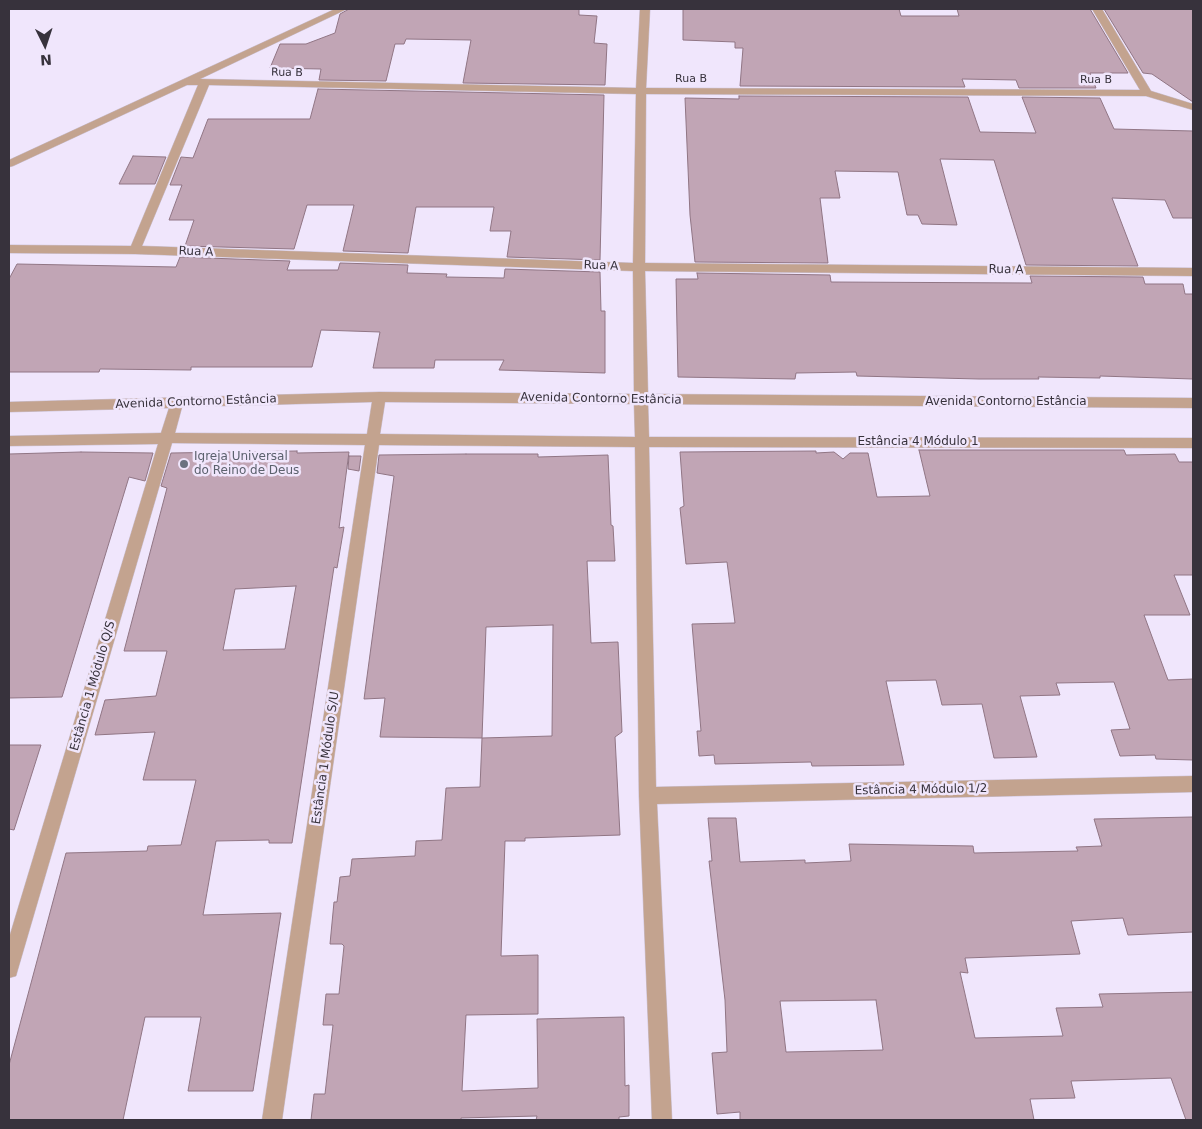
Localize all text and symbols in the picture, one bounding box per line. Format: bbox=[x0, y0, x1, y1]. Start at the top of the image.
north arrow bbox=[20, 20, 70, 70]
text: N bbox=[40, 52, 52, 68]
street label: Rua B bbox=[271, 66, 303, 80]
street label: Rua B bbox=[675, 72, 707, 86]
street label: Rua B bbox=[1080, 73, 1112, 87]
street label: Rua A bbox=[178, 244, 214, 260]
street label: Rua A bbox=[583, 258, 619, 274]
street label: Rua A bbox=[988, 262, 1024, 278]
street label: Avenida Contorno Estância bbox=[520, 390, 682, 408]
street label: Avenida Contorno Estância bbox=[115, 392, 277, 412]
street label: Avenida Contorno Estância bbox=[925, 395, 1087, 409]
street label: Estância 4 Módulo 1 bbox=[857, 435, 979, 449]
place label: Igreja Universal do Reino de Deus bbox=[194, 450, 299, 478]
marker: Igreja Universal do Reino de Deus bbox=[178, 458, 190, 470]
street label: Estância 1 Módulo Q/S bbox=[68, 619, 118, 753]
street label: Estância 1 Módulo S/U bbox=[310, 691, 342, 825]
street label: Estância 4 Módulo 1/2 bbox=[855, 782, 987, 798]

